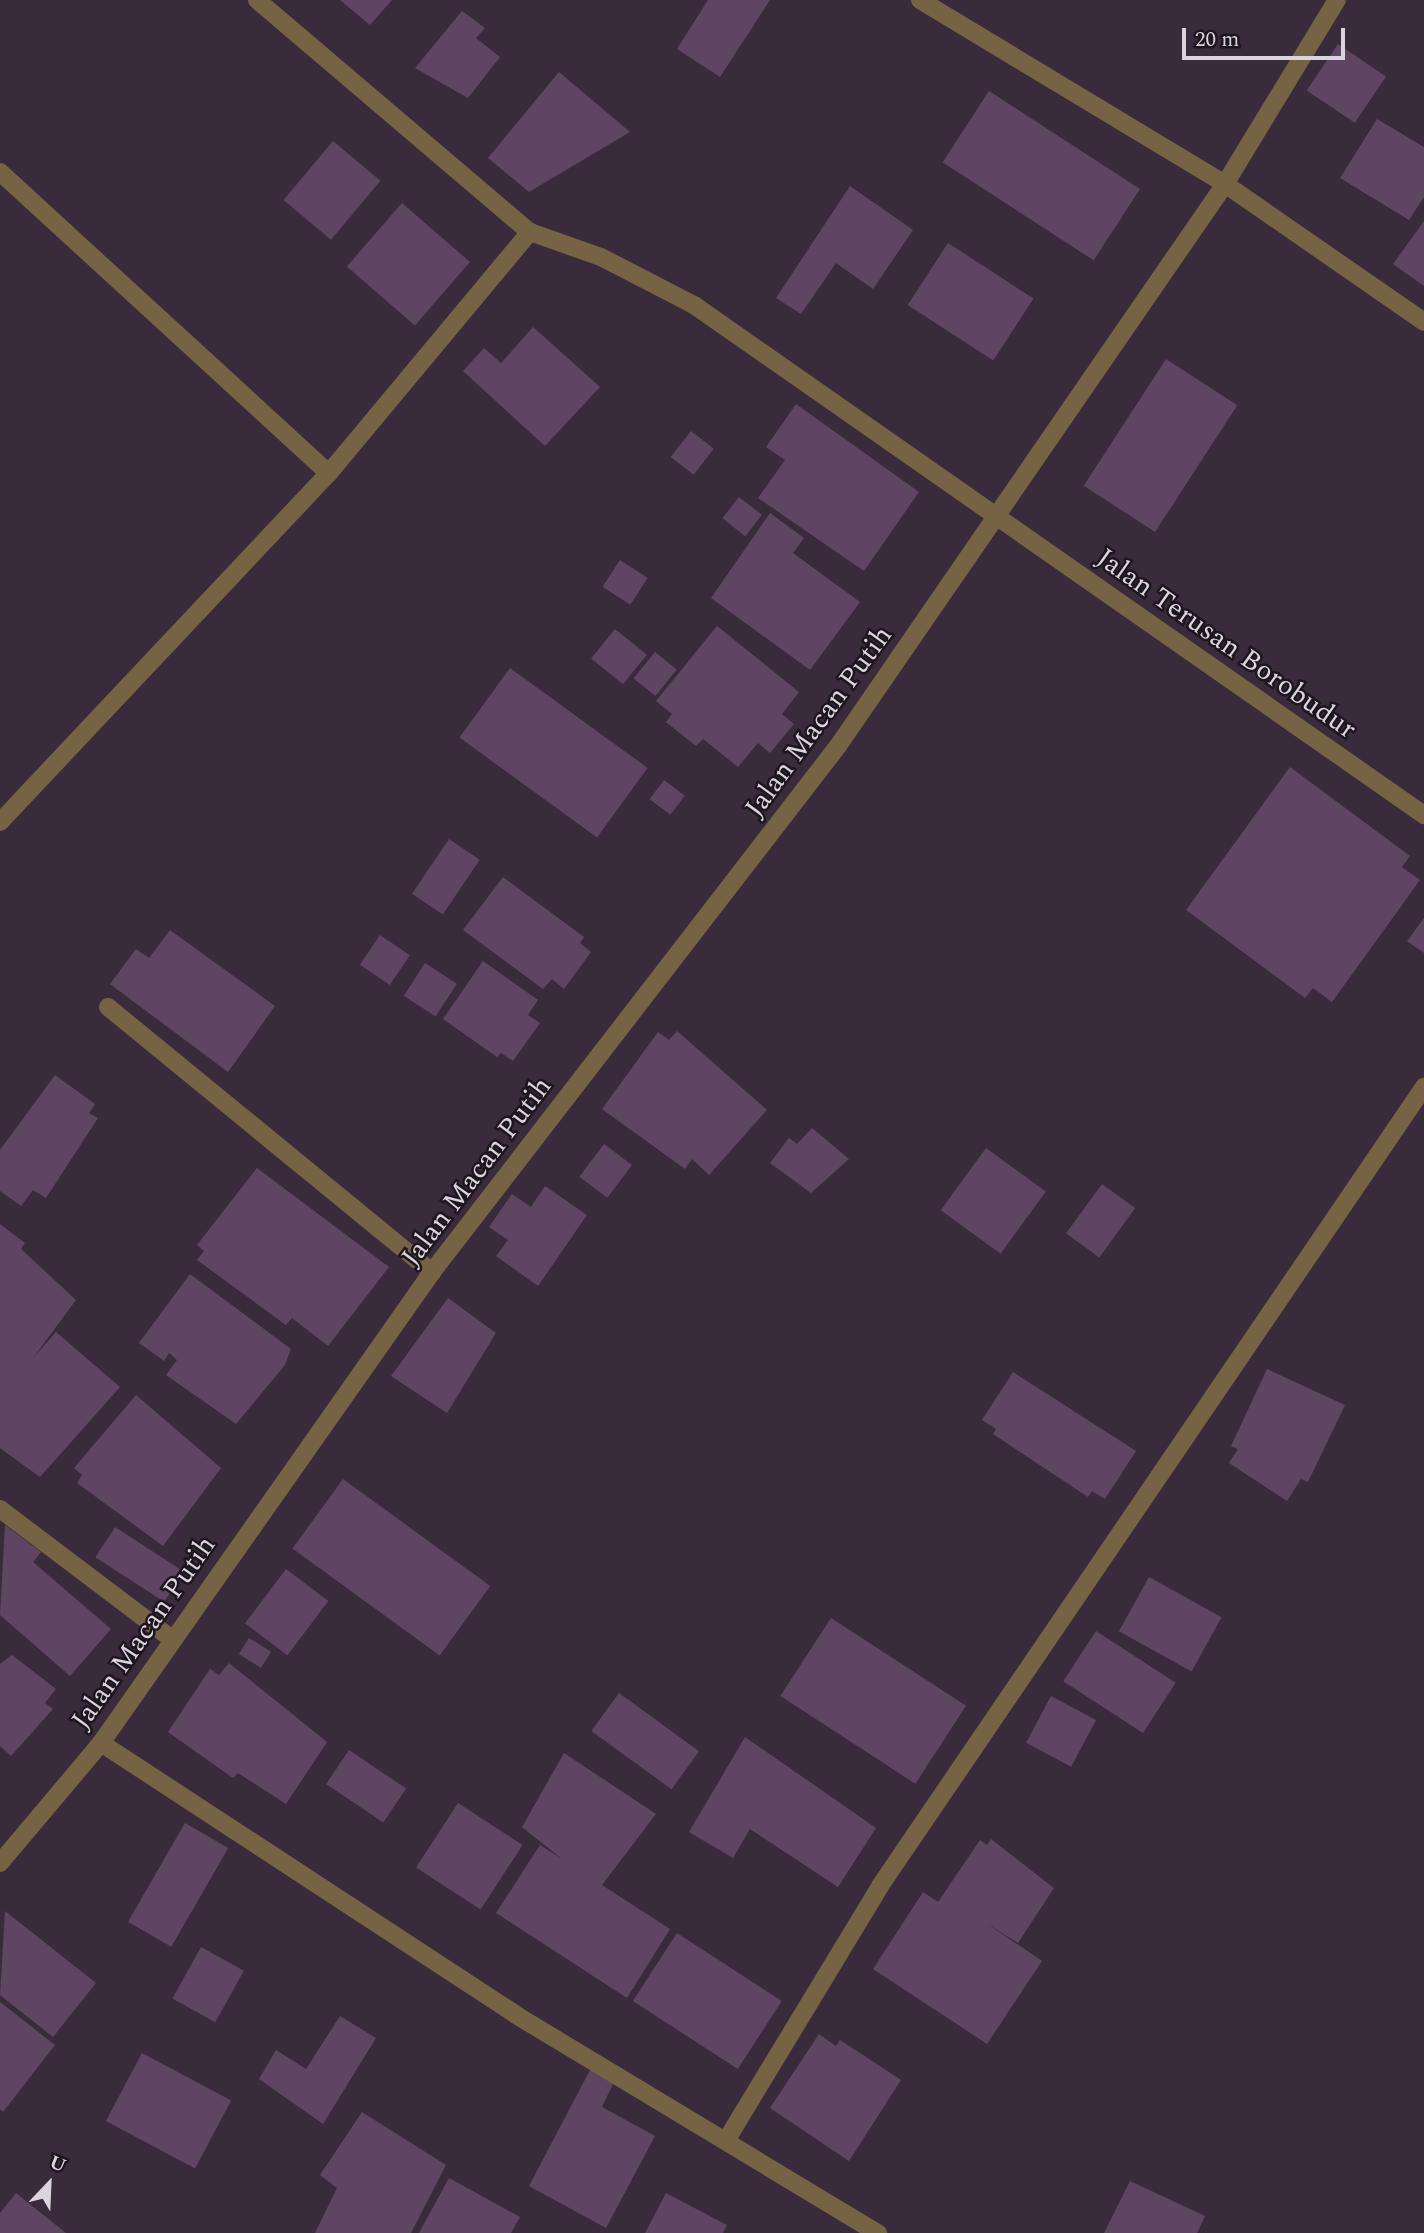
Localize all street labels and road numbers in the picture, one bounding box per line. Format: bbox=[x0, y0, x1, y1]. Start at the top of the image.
street label: Jalan Terusan Borobudur bbox=[1090, 541, 1362, 747]
street label: Jalan Macan Putih bbox=[738, 620, 900, 824]
street label: Jalan Macan Putih bbox=[395, 1071, 559, 1273]
street label: Jalan Macan Putih bbox=[65, 1530, 223, 1736]

